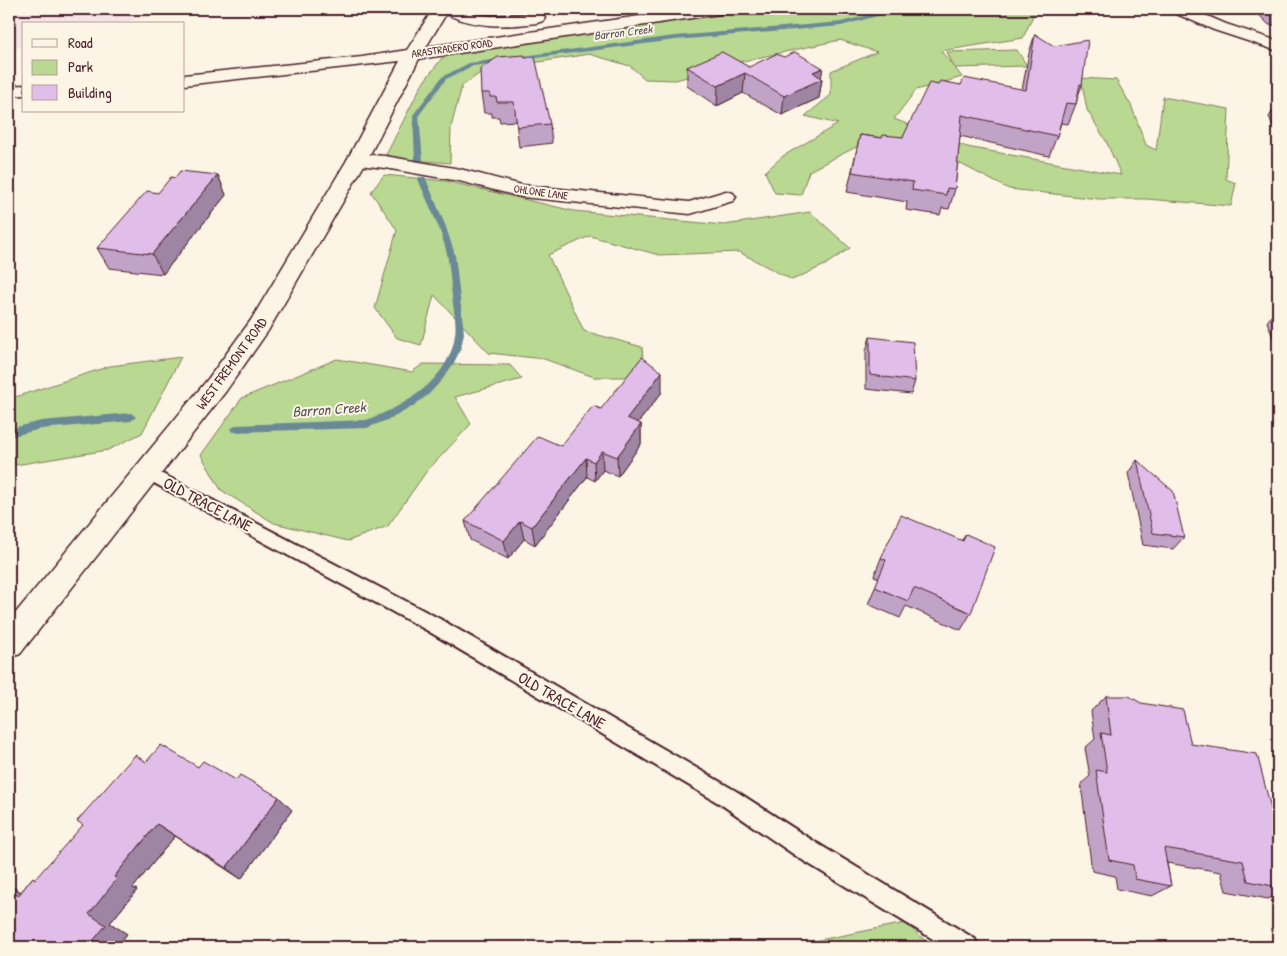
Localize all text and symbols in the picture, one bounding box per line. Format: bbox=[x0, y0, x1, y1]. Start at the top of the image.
water label: Barron Creek bbox=[593, 20, 654, 44]
legend bbox=[22, 22, 185, 112]
text: Road bbox=[68, 32, 93, 53]
street label: ARASTRADERO ROAD bbox=[411, 35, 494, 61]
text: Park bbox=[68, 56, 93, 77]
text: Building bbox=[68, 82, 112, 103]
street label: OHLONE LANE bbox=[513, 181, 569, 203]
street label: WEST FREMONT ROAD bbox=[191, 313, 271, 413]
water label: Barron Creek bbox=[292, 396, 368, 422]
street label: OLD TRACE LANE bbox=[160, 471, 256, 537]
street label: OLD TRACE LANE bbox=[514, 666, 610, 734]

